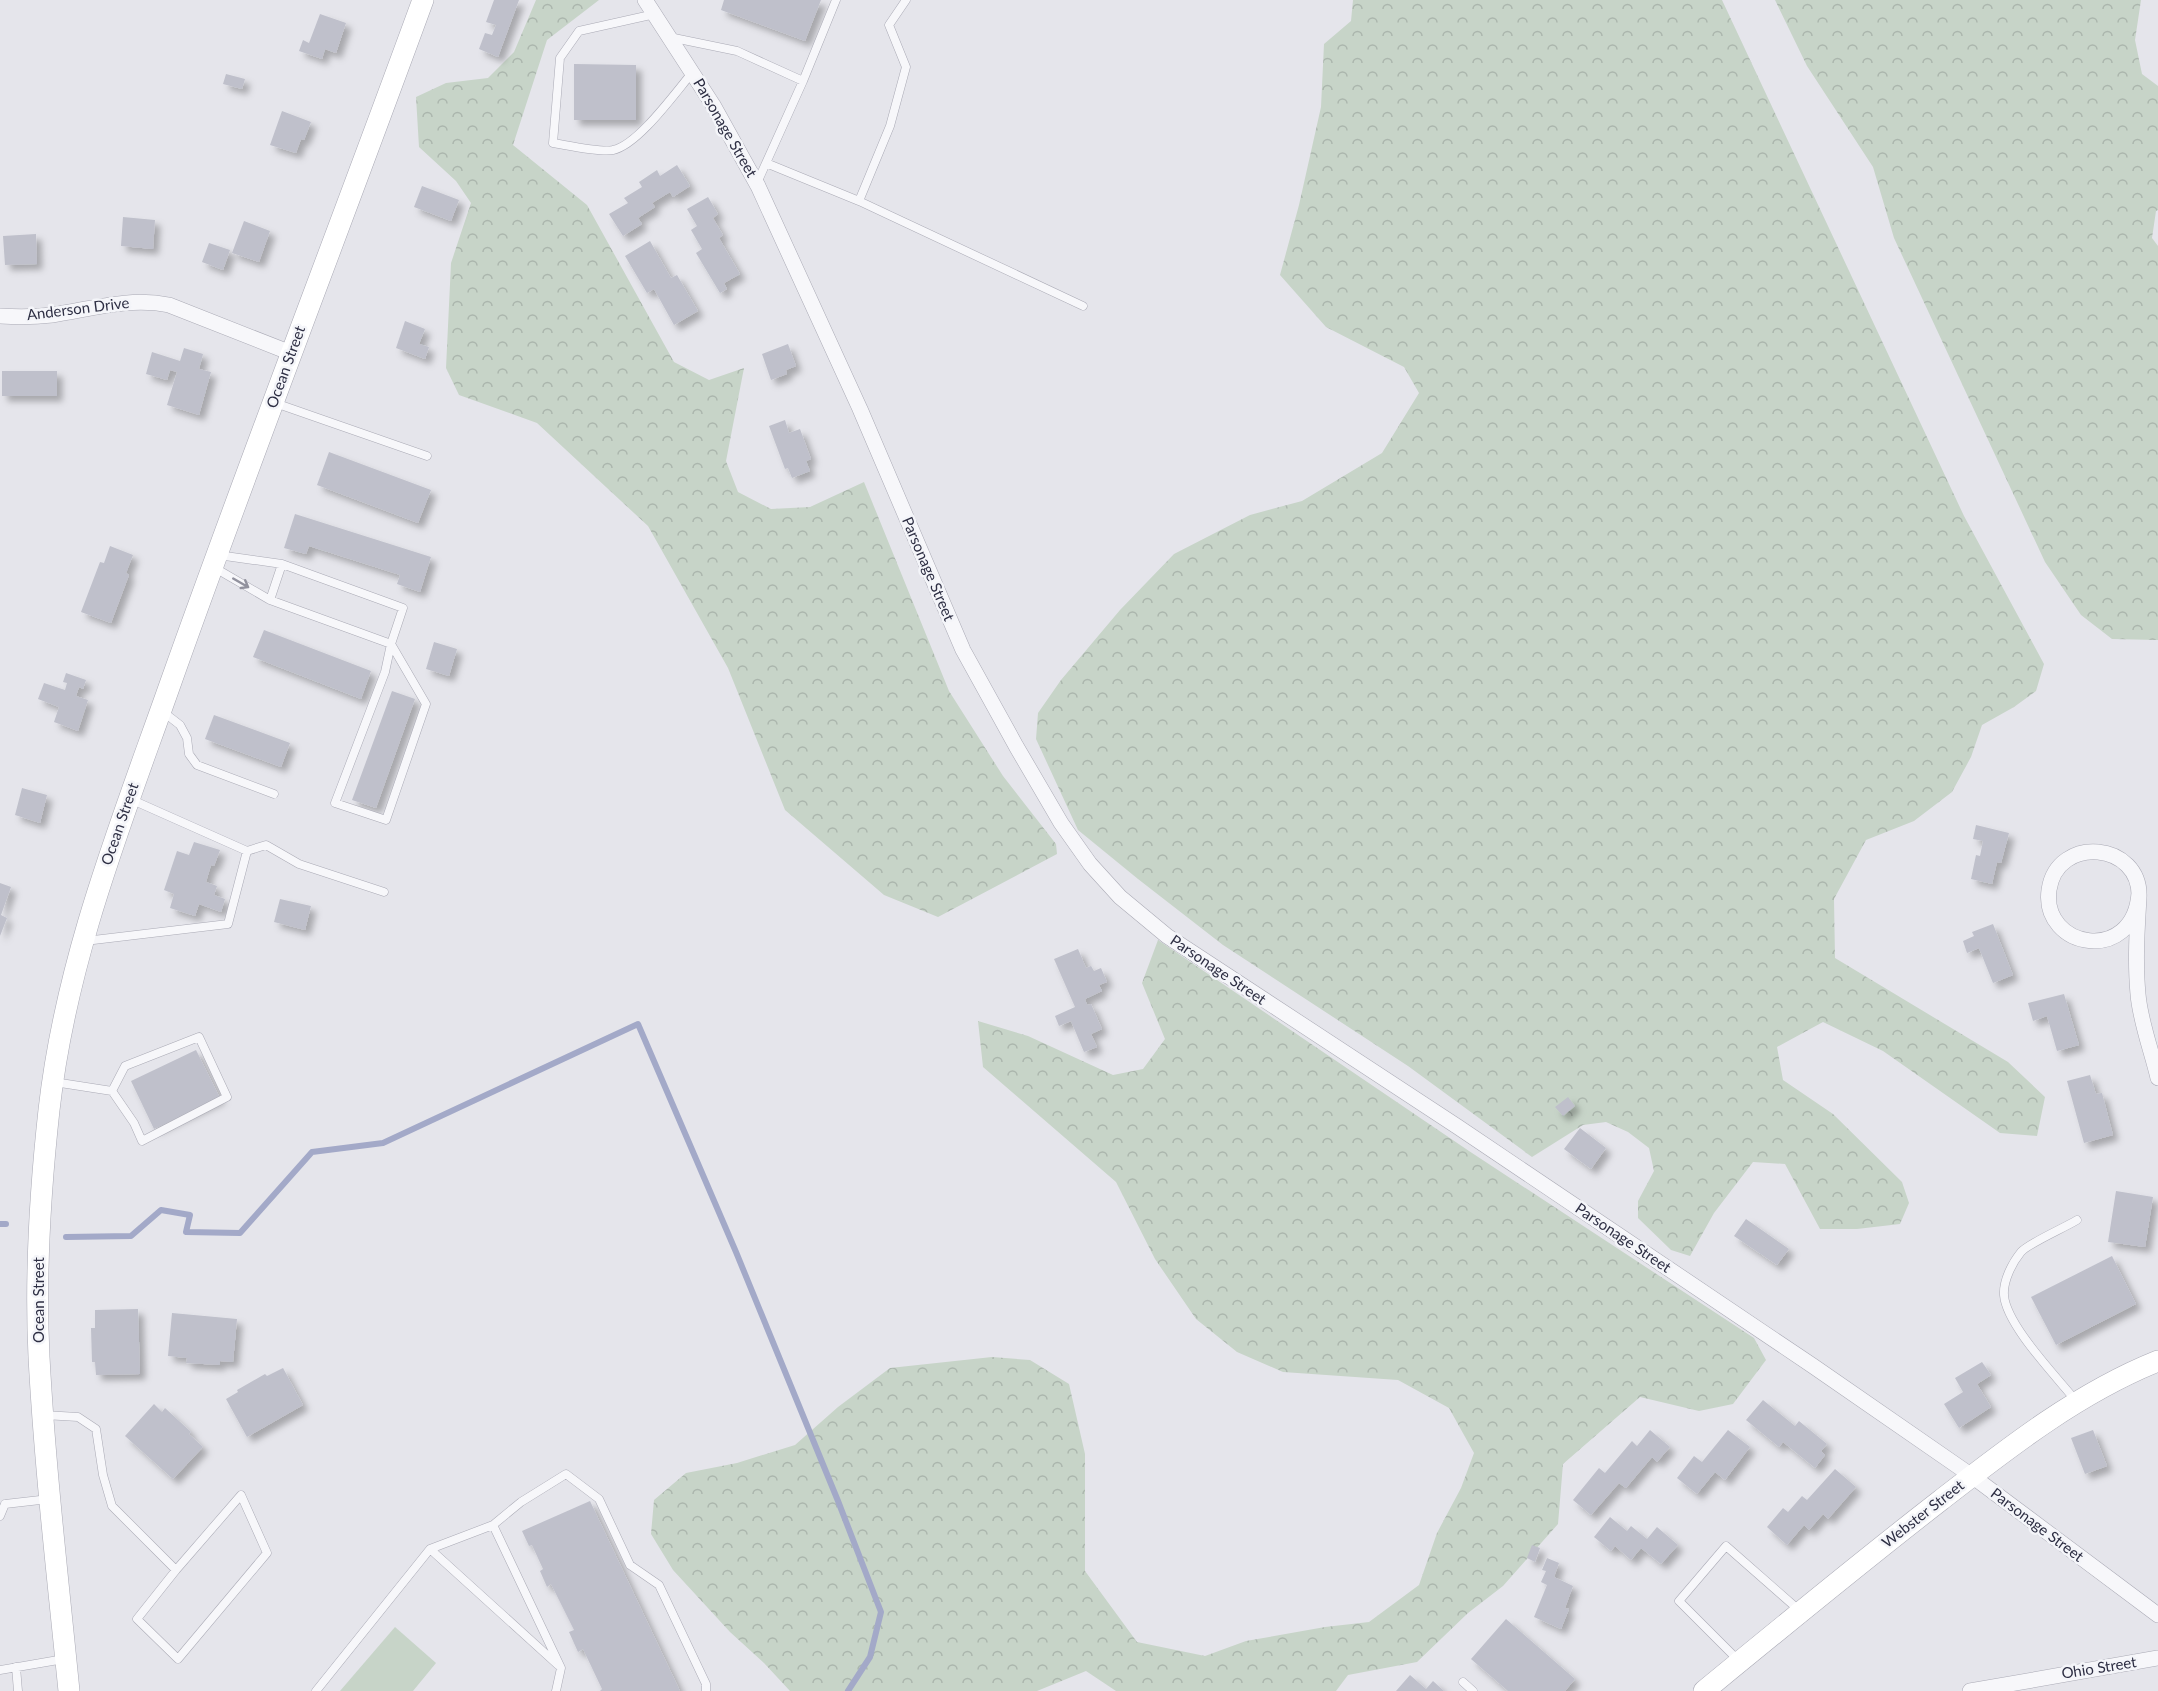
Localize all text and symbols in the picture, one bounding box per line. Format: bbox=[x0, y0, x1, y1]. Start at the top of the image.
street label: Parsonage Street bbox=[690, 75, 762, 181]
street label: Anderson Drive bbox=[26, 293, 130, 323]
street label: Ocean Street bbox=[262, 323, 308, 410]
street label: Parsonage Street bbox=[899, 514, 959, 624]
one-way arrow bbox=[232, 577, 249, 589]
street label: Ocean Street bbox=[97, 779, 142, 867]
street label: Parsonage Street bbox=[1167, 931, 1270, 1008]
street label: Parsonage Street bbox=[1572, 1199, 1675, 1276]
street label: Ocean Street bbox=[29, 1256, 47, 1343]
street label: Webster Street bbox=[1878, 1475, 1968, 1551]
street label: Parsonage Street bbox=[1988, 1483, 2088, 1565]
street label: Ohio Street bbox=[2060, 1652, 2138, 1682]

